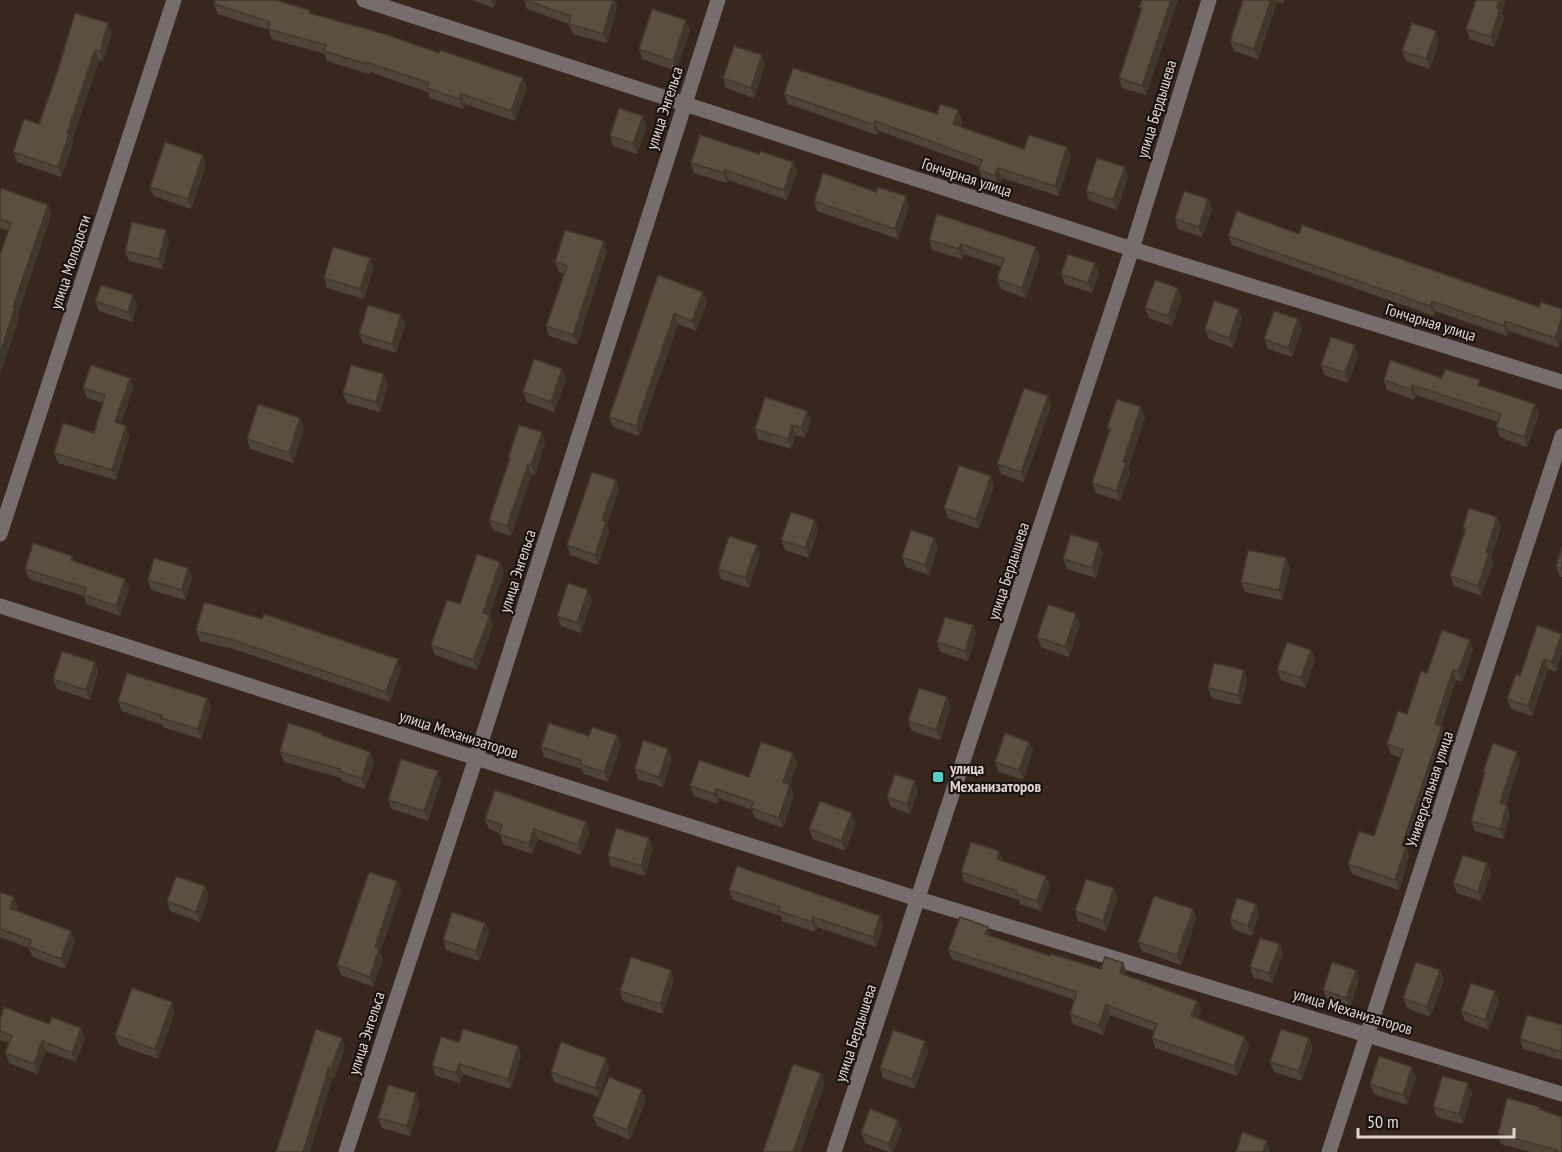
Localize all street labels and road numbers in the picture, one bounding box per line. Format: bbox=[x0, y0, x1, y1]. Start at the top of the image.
street label: улица Бердышева bbox=[1132, 58, 1180, 160]
street label: улица Энгельса bbox=[641, 64, 687, 152]
street label: Гончарная улица bbox=[919, 153, 1015, 201]
street label: улица Молодости bbox=[45, 212, 95, 312]
street label: Гончарная улица bbox=[1383, 299, 1479, 345]
street label: улица Бердышева bbox=[983, 520, 1033, 622]
street label: улица Энгельса bbox=[494, 527, 540, 615]
street label: улица Механизаторов bbox=[397, 705, 521, 763]
street label: Универсальная улица bbox=[1401, 728, 1457, 850]
street label: улица Бердышева bbox=[830, 982, 880, 1084]
street label: улица Механизаторов bbox=[1291, 983, 1415, 1039]
street label: улица Энгельса bbox=[343, 989, 389, 1077]

